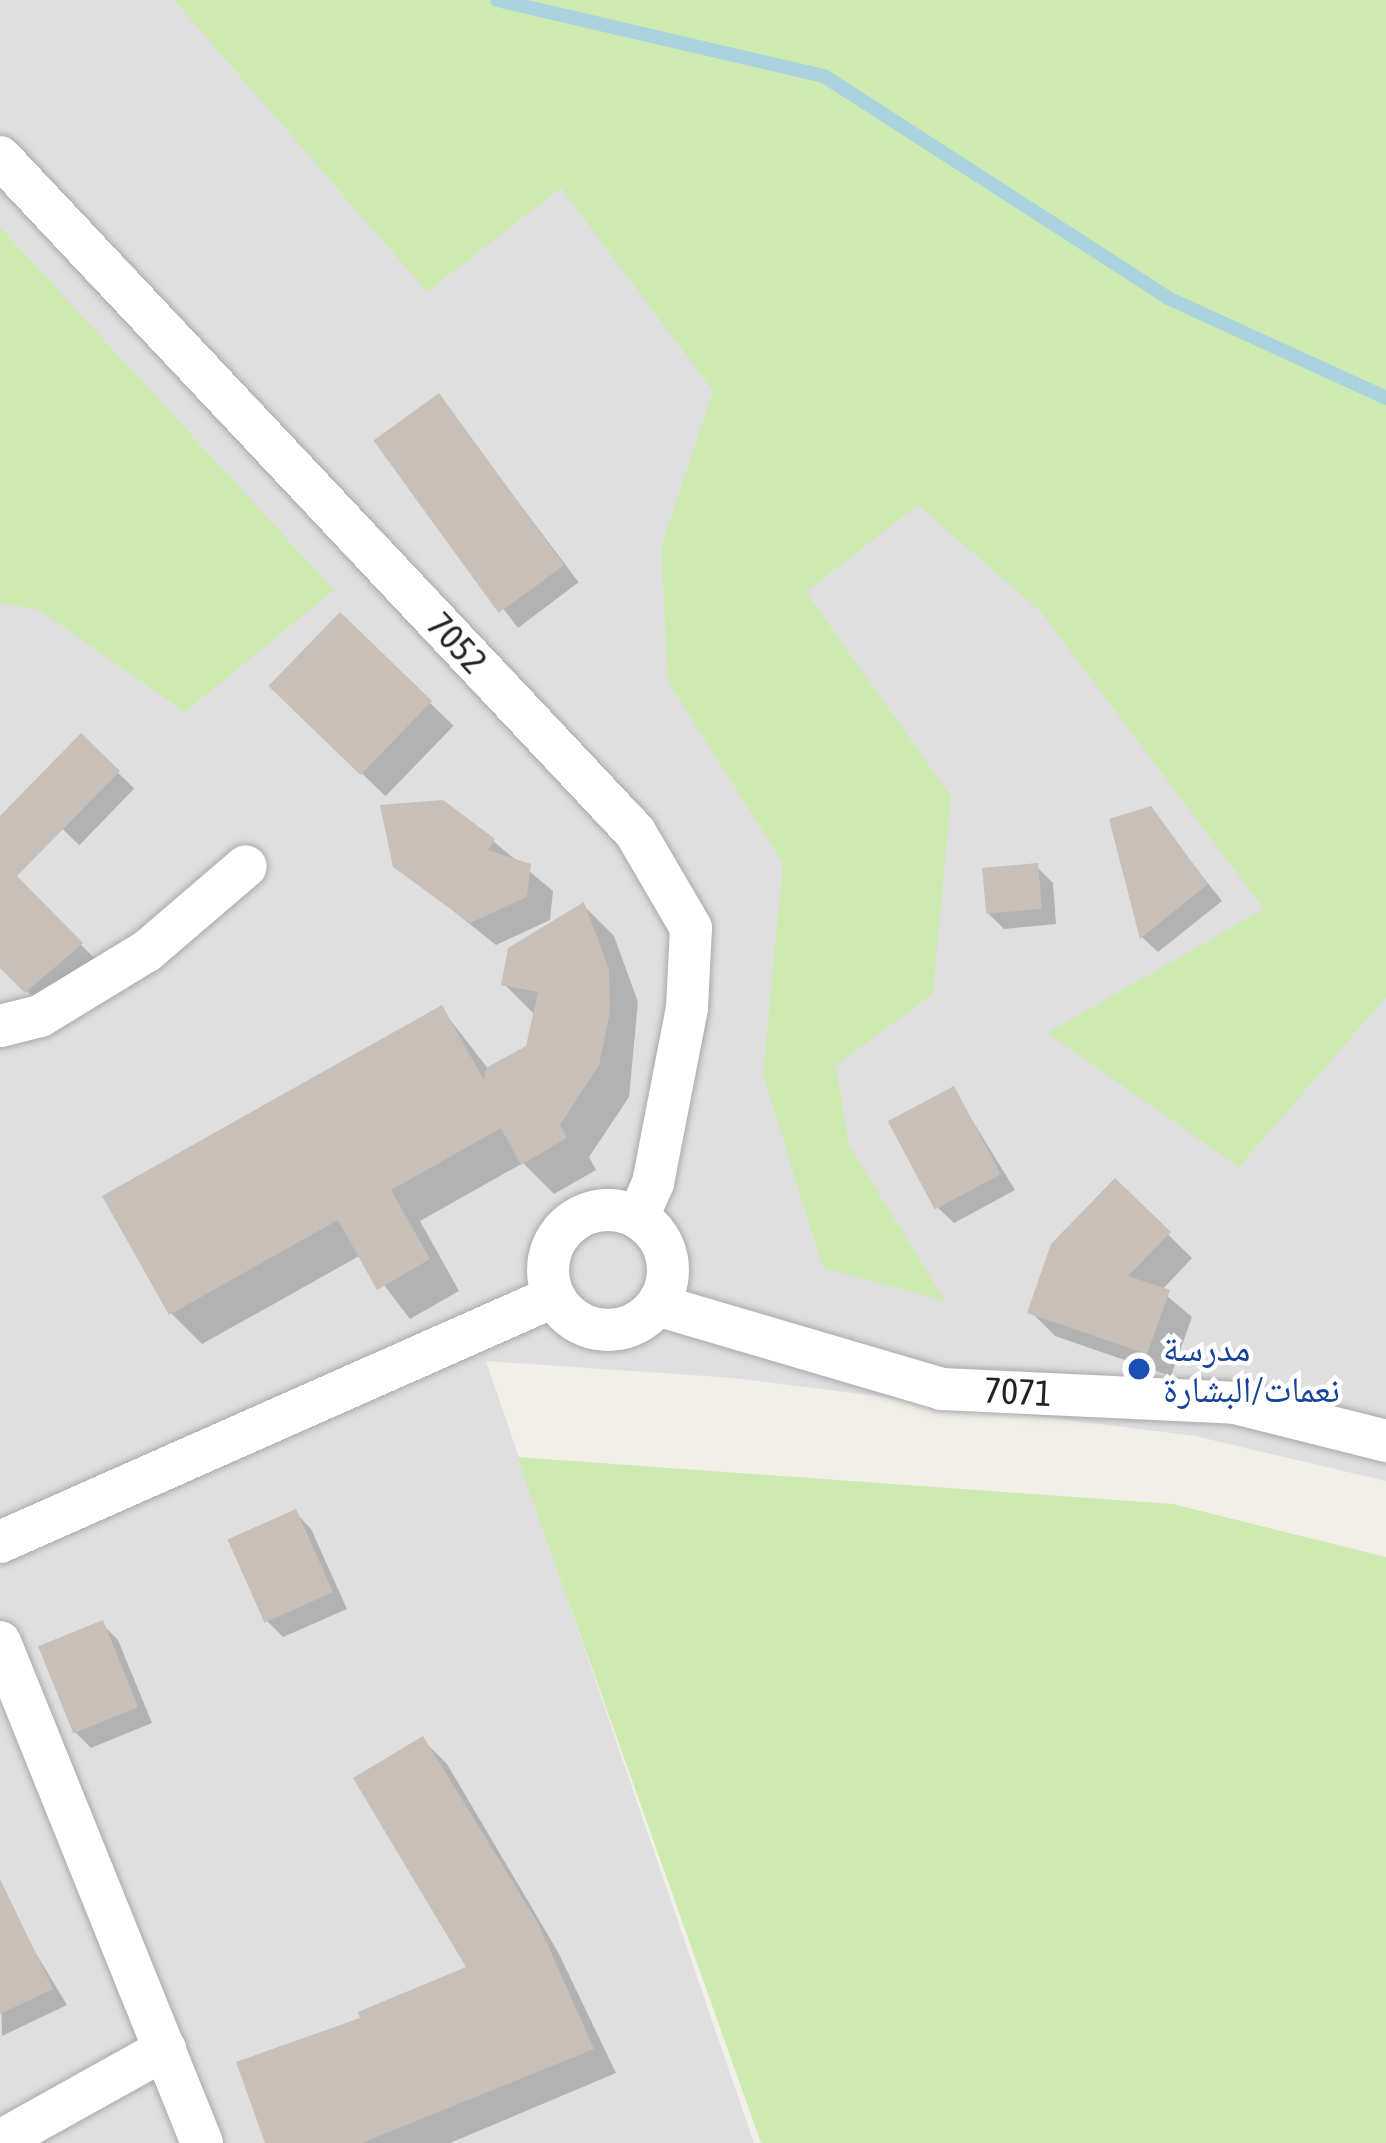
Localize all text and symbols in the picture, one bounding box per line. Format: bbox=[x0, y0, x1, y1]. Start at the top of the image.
street label: 7052 bbox=[418, 604, 496, 682]
place label: مدرسة نعمات/البشارة bbox=[1163, 1326, 1340, 1411]
marker: مدرسة نعمات/البشارة bbox=[1126, 1356, 1152, 1382]
street label: 7071 bbox=[983, 1369, 1053, 1415]

